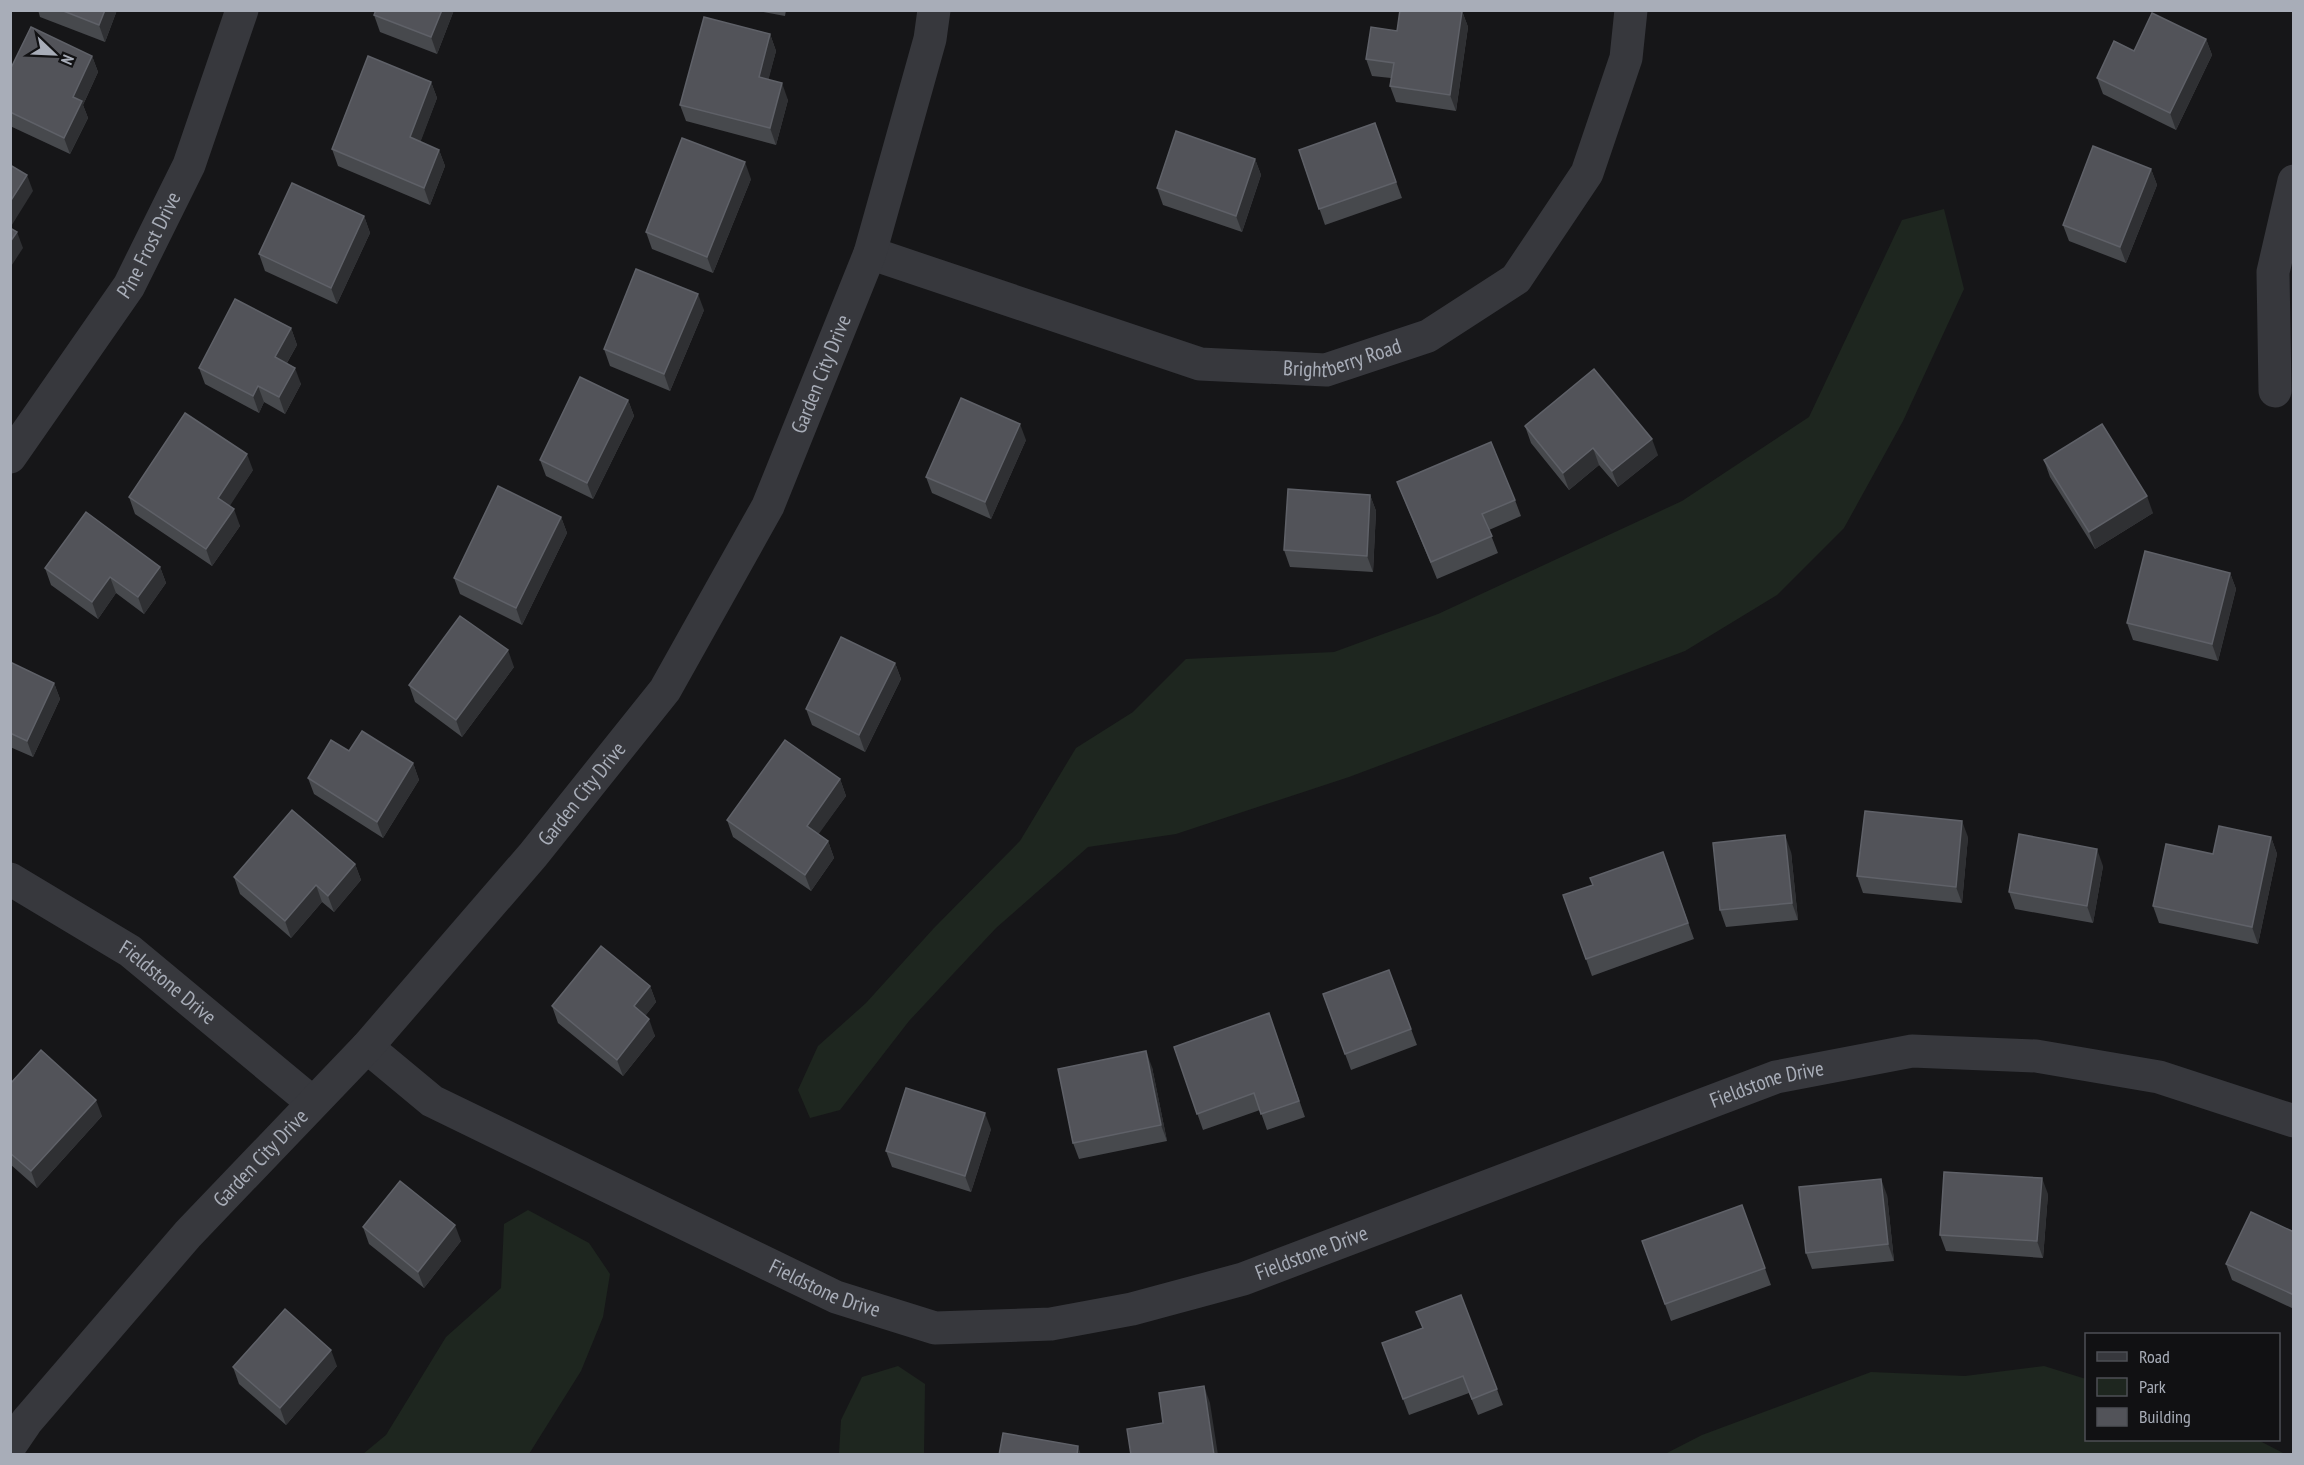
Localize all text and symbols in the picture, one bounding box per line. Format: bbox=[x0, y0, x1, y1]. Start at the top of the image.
north arrow bbox=[24, 24, 84, 84]
text: N bbox=[57, 52, 79, 68]
street label: Pine Frost Drive bbox=[111, 187, 187, 303]
street label: Garden City Drive bbox=[785, 311, 857, 437]
street label: Brightberry Road bbox=[1282, 332, 1404, 383]
street label: Garden City Drive bbox=[532, 736, 631, 851]
street label: Fieldstone Drive bbox=[115, 934, 222, 1030]
street label: Fieldstone Drive bbox=[1706, 1054, 1826, 1114]
street label: Garden City Drive bbox=[207, 1103, 313, 1213]
street label: Fieldstone Drive bbox=[1251, 1219, 1371, 1286]
street label: Fieldstone Drive bbox=[765, 1253, 884, 1323]
legend bbox=[2085, 1333, 2280, 1441]
text: Road bbox=[2139, 1345, 2170, 1368]
text: Park bbox=[2139, 1375, 2166, 1398]
text: Building bbox=[2139, 1405, 2191, 1428]

